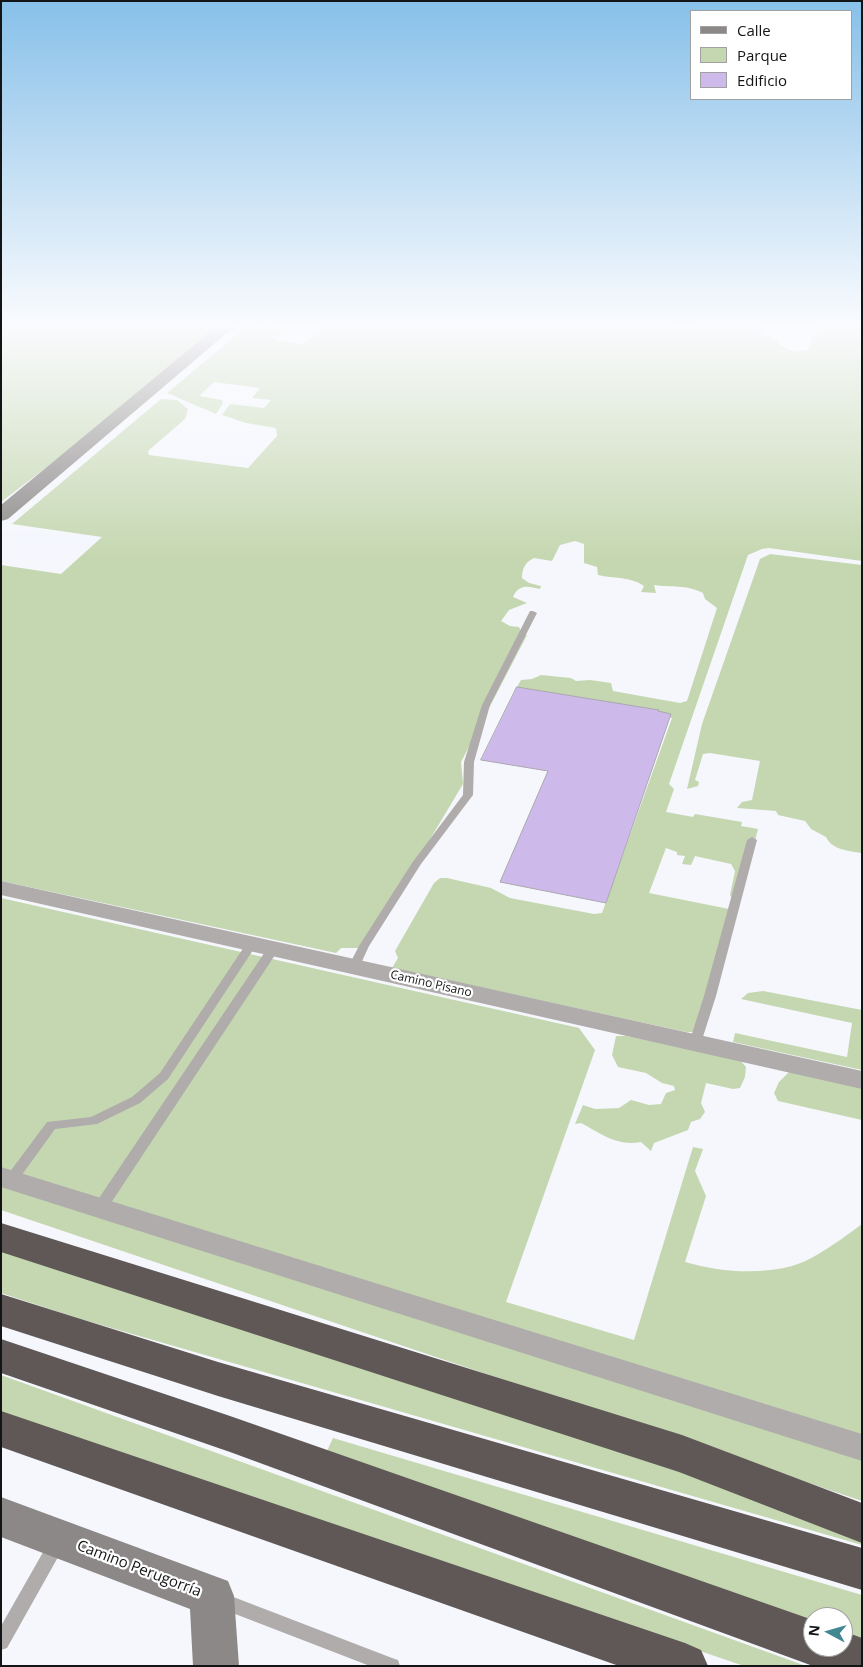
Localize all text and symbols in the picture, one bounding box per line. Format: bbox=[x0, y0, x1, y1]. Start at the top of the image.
legend bbox=[690, 10, 853, 100]
text: Calle bbox=[737, 20, 771, 40]
text: Parque bbox=[737, 45, 787, 65]
text: Edificio bbox=[737, 70, 787, 90]
street label: Camino Pisano bbox=[389, 968, 473, 1000]
street label: Camino Perugorría bbox=[74, 1537, 204, 1601]
north arrow bbox=[803, 1607, 853, 1657]
text: N bbox=[804, 1624, 824, 1637]

